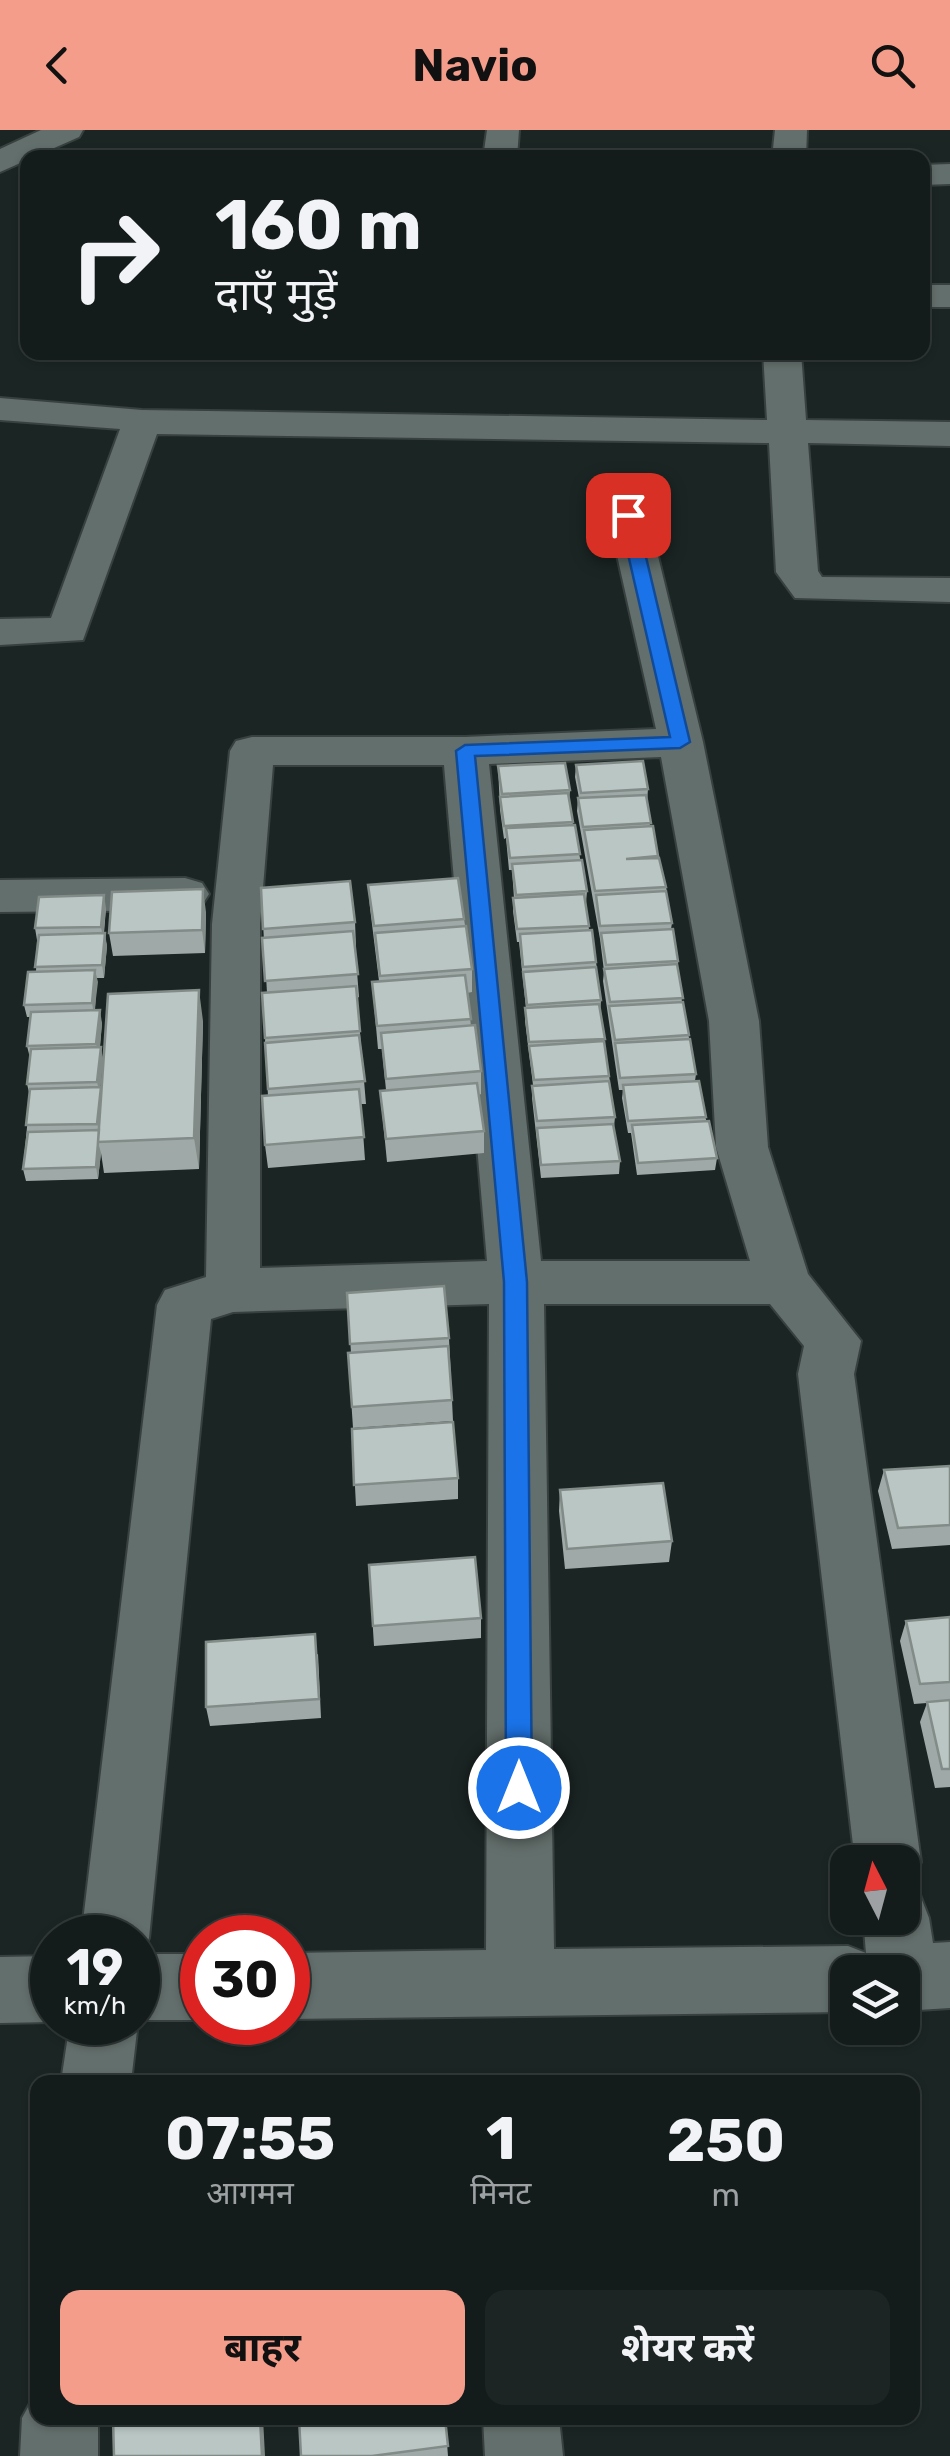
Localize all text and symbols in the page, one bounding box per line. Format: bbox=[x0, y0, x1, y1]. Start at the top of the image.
icon: back bbox=[30, 38, 85, 93]
icon: search bbox=[865, 38, 920, 93]
text: Navio bbox=[412, 39, 538, 92]
text: 160 m bbox=[215, 184, 422, 267]
icon: right bbox=[50, 190, 180, 320]
text: दाएँ मुड़ें bbox=[215, 268, 337, 321]
pin bbox=[586, 473, 671, 558]
icon: arrive bbox=[601, 488, 656, 543]
position arrow bbox=[467, 1736, 571, 1840]
north arrow bbox=[830, 1845, 920, 1935]
map controls bbox=[830, 1845, 920, 2045]
speed limit sign: 30 bbox=[180, 1915, 310, 2045]
text: 19 bbox=[67, 1938, 123, 1998]
button: layers bbox=[830, 1955, 920, 2045]
text: km/h bbox=[64, 1991, 126, 2020]
text: 07:55 bbox=[165, 2103, 335, 2174]
text: 1 bbox=[486, 2103, 516, 2174]
text: 250 bbox=[666, 2105, 785, 2176]
text: आगमन bbox=[206, 2174, 294, 2212]
text: मिनट bbox=[470, 2174, 531, 2212]
text: m bbox=[712, 2176, 740, 2214]
button: बाहर bbox=[60, 2290, 465, 2405]
button: शेयर करें bbox=[485, 2290, 890, 2405]

